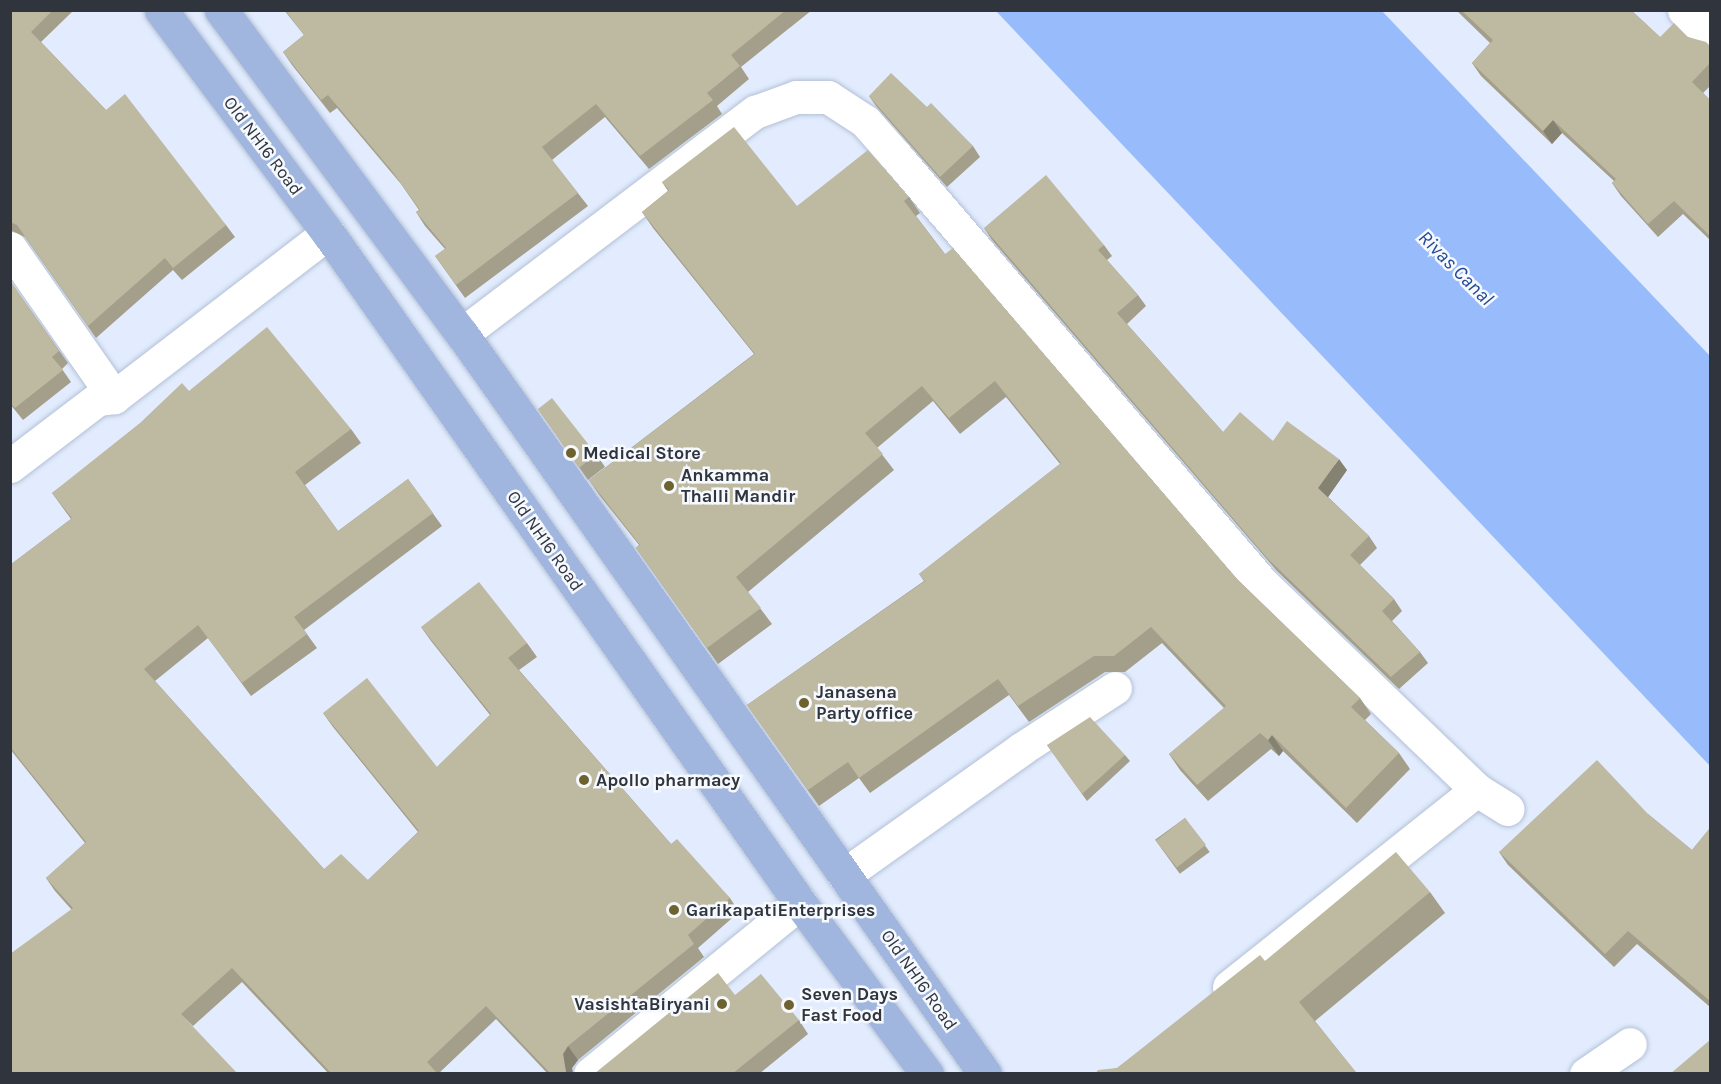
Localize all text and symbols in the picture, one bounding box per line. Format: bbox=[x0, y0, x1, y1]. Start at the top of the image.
street label: Old NH16 Road bbox=[219, 92, 307, 200]
water label: Rivas Canal bbox=[1413, 225, 1499, 311]
place label: Medical Store bbox=[583, 442, 701, 464]
marker: Medical Store bbox=[564, 446, 578, 460]
place label: Ankamma Thalli Mandir bbox=[681, 465, 795, 508]
marker: Ankamma Thalli Mandir bbox=[662, 479, 676, 493]
street label: Old NH16 Road bbox=[502, 487, 588, 595]
place label: Janasena Party office bbox=[816, 682, 913, 724]
marker: Janasena Party office bbox=[797, 696, 811, 710]
place label: Apollo pharmacy bbox=[596, 769, 740, 791]
marker: Apollo pharmacy bbox=[577, 773, 591, 787]
place label: GarikapatiEnterprises bbox=[686, 899, 875, 921]
marker: GarikapatiEnterprises bbox=[667, 903, 681, 917]
street label: Old NH16 Road bbox=[876, 926, 962, 1034]
place label: Seven Days Fast Food bbox=[801, 984, 898, 1026]
place label: VasishtaBiryani bbox=[574, 993, 710, 1015]
marker: VasishtaBiryani bbox=[715, 997, 729, 1011]
marker: Seven Days Fast Food bbox=[782, 998, 796, 1012]

